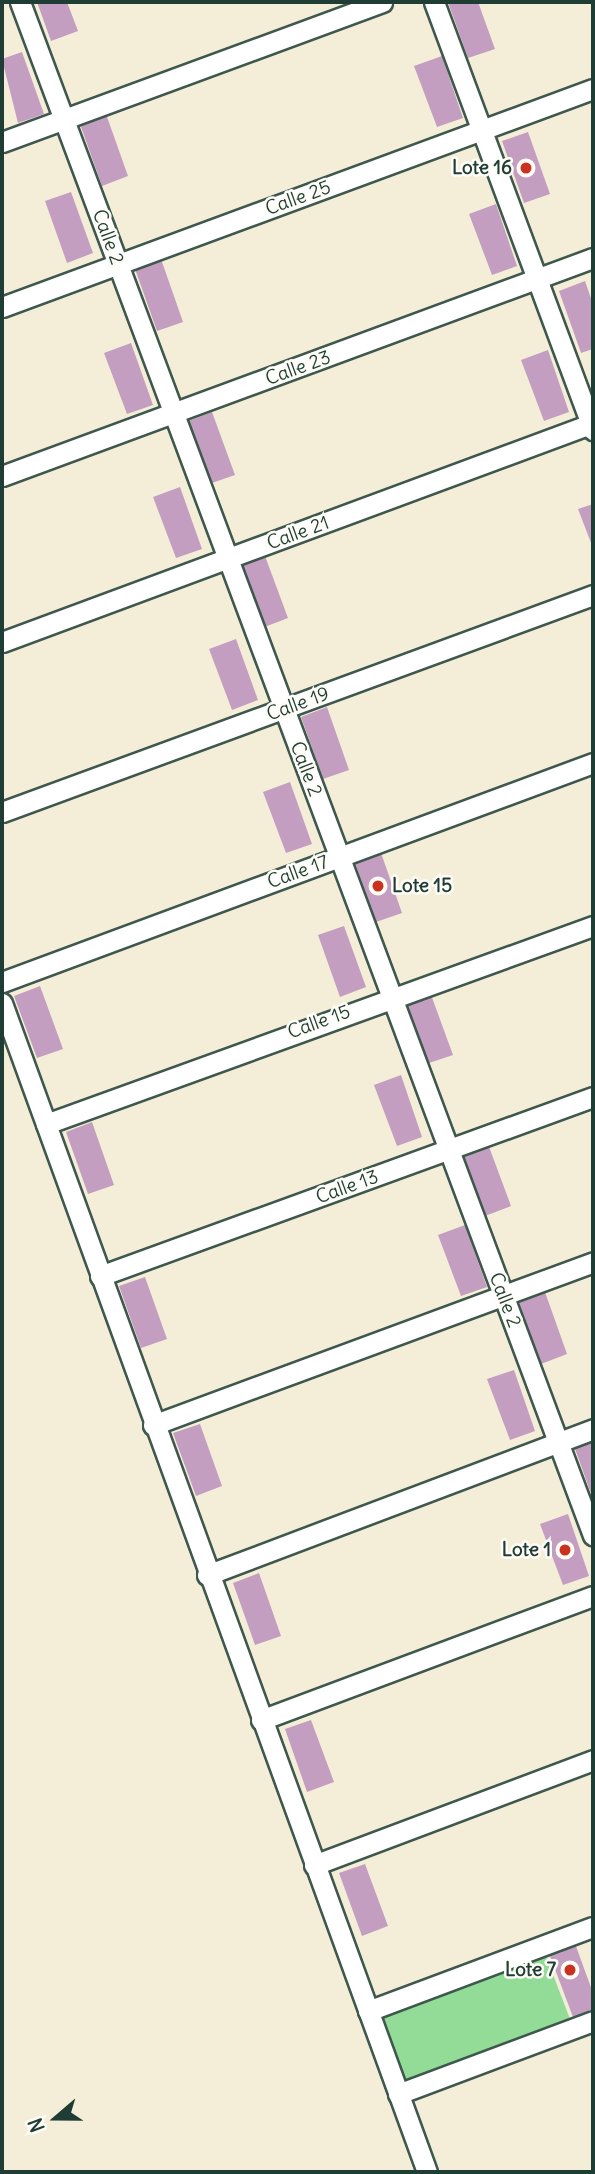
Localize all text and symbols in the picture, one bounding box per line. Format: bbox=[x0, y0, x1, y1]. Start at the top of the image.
place label: Lote 16 bbox=[452, 157, 512, 179]
marker: Lote 16 bbox=[518, 160, 534, 176]
street label: Calle 25 bbox=[262, 176, 334, 220]
street label: Calle 2 bbox=[88, 206, 128, 268]
street label: Calle 23 bbox=[262, 346, 334, 390]
street label: Calle 21 bbox=[264, 511, 332, 555]
street label: Calle 19 bbox=[264, 682, 332, 726]
street label: Calle 2 bbox=[285, 738, 327, 800]
street label: Calle 17 bbox=[264, 850, 332, 894]
place label: Lote 15 bbox=[392, 875, 452, 897]
marker: Lote 15 bbox=[370, 878, 386, 894]
street label: Calle 15 bbox=[285, 1000, 353, 1044]
street label: Calle 13 bbox=[313, 1165, 381, 1209]
street label: Calle 2 bbox=[484, 1269, 526, 1331]
place label: Lote 1 bbox=[502, 1539, 551, 1561]
marker: Lote 1 bbox=[557, 1542, 573, 1558]
place label: Lote 7 bbox=[505, 1959, 556, 1981]
marker: Lote 7 bbox=[562, 1962, 578, 1978]
north arrow bbox=[21, 2083, 91, 2153]
text: N bbox=[23, 2115, 50, 2135]

